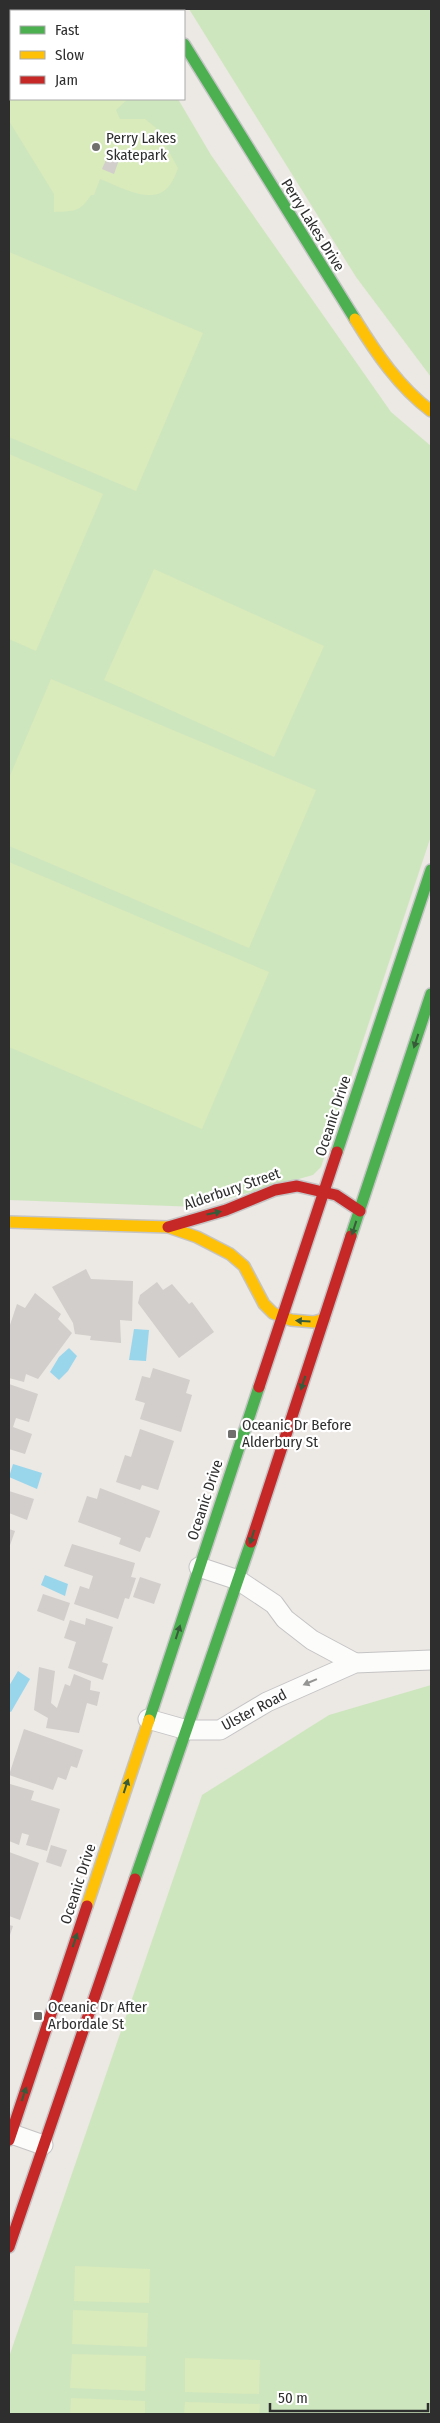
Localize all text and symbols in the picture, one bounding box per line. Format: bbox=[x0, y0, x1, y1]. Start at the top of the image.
legend bbox=[10, 10, 185, 100]
text: Fast bbox=[55, 21, 79, 39]
text: Slow bbox=[55, 46, 84, 64]
text: Jam bbox=[55, 71, 78, 89]
place label: Perry Lakes Skatepark bbox=[106, 129, 176, 164]
marker: Perry Lakes Skatepark bbox=[90, 141, 102, 153]
street label: Perry Lakes Drive bbox=[277, 176, 349, 274]
one-way arrow bbox=[412, 1033, 419, 1048]
street label: Oceanic Drive bbox=[312, 1073, 354, 1159]
street label: Alderbury Street bbox=[181, 1164, 283, 1214]
one-way arrow bbox=[207, 1209, 222, 1217]
one-way arrow bbox=[350, 1221, 357, 1236]
one-way arrow bbox=[295, 1317, 311, 1325]
one-way arrow bbox=[299, 1375, 307, 1390]
place label: Oceanic Dr Before Alderbury St bbox=[242, 1416, 351, 1451]
marker: Oceanic Dr Before Alderbury St bbox=[226, 1428, 238, 1440]
street label: Oceanic Drive bbox=[184, 1457, 226, 1543]
one-way arrow bbox=[248, 1530, 256, 1545]
one-way arrow bbox=[174, 1624, 182, 1639]
one-way arrow bbox=[303, 1679, 317, 1687]
street label: Ulster Road bbox=[218, 1685, 290, 1735]
one-way arrow bbox=[123, 1778, 130, 1793]
street label: Oceanic Drive bbox=[57, 1841, 99, 1927]
one-way arrow bbox=[71, 1932, 79, 1947]
place label: Oceanic Dr After Arbordale St bbox=[48, 1998, 148, 2033]
marker: Oceanic Dr After Arbordale St bbox=[32, 2010, 44, 2022]
one-way arrow bbox=[20, 2086, 28, 2101]
scale bar bbox=[270, 2380, 428, 2412]
text: 50 m bbox=[278, 2389, 308, 2407]

